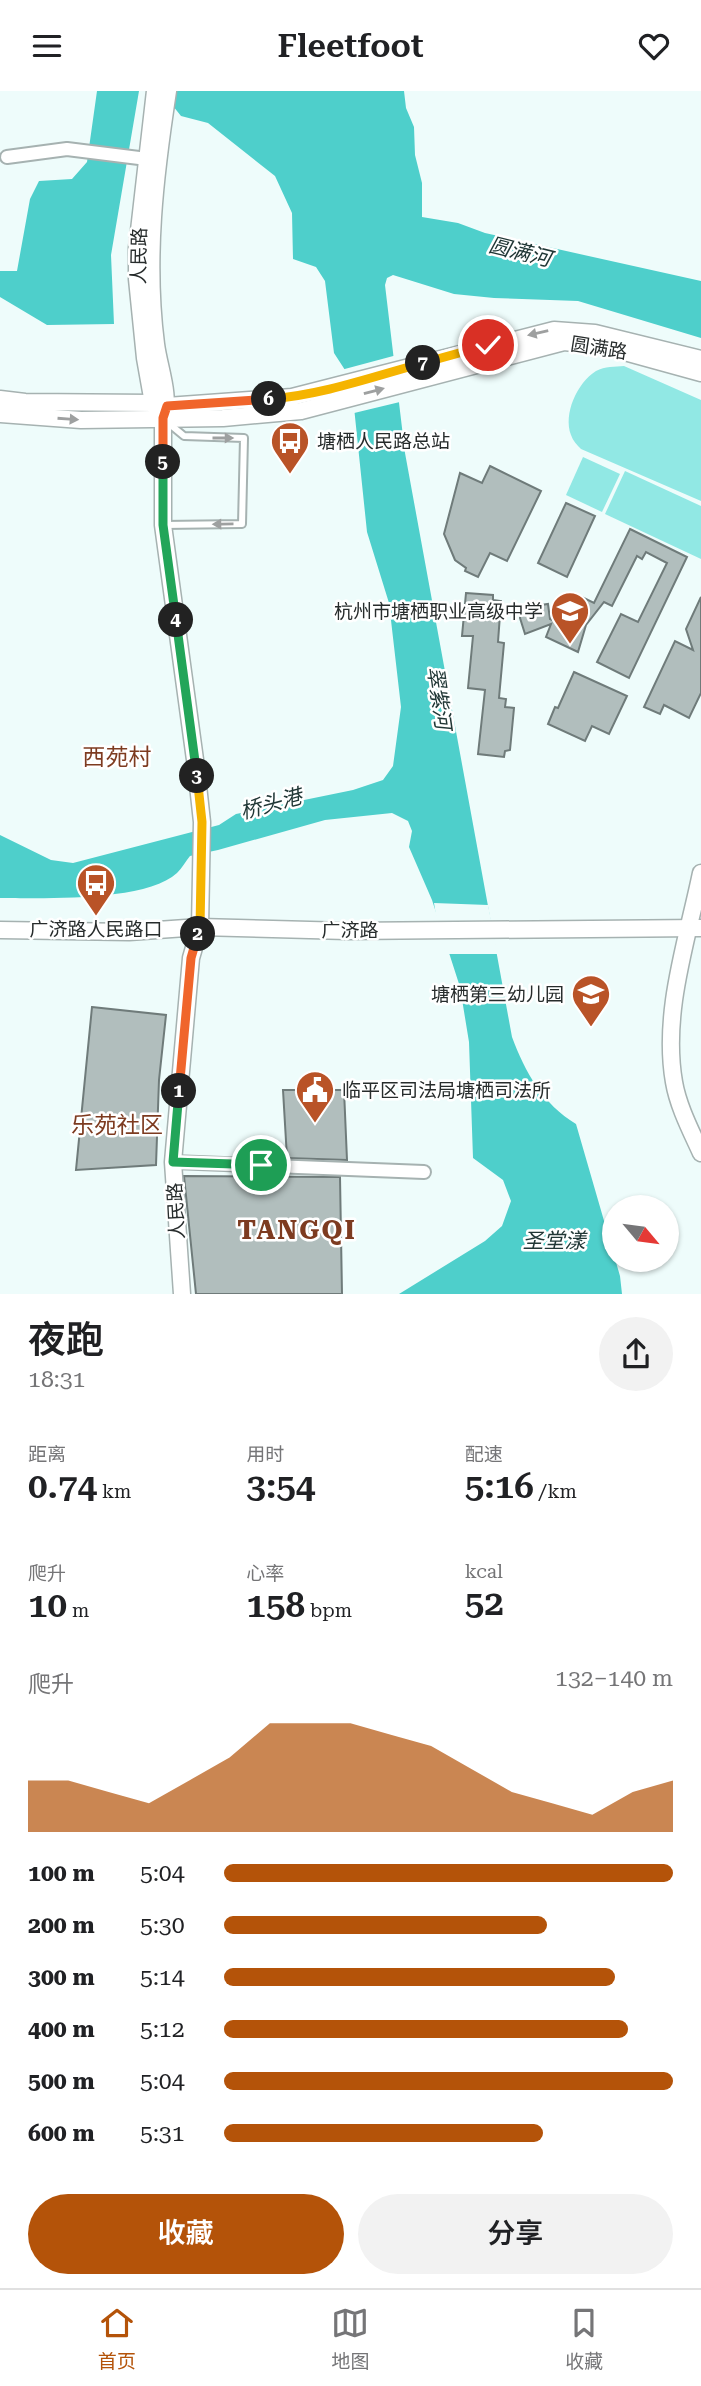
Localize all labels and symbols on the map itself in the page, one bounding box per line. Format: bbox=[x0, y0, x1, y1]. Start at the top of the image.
street label: 人民路 bbox=[127, 227, 151, 285]
water label: 圆满河 bbox=[487, 233, 557, 272]
pin bbox=[458, 315, 518, 375]
one-way arrow bbox=[527, 328, 549, 339]
street label: 圆满路 bbox=[569, 332, 629, 364]
pin: 7 bbox=[406, 345, 440, 381]
pin: 6 bbox=[252, 381, 286, 417]
one-way arrow bbox=[364, 386, 385, 396]
one-way arrow bbox=[57, 414, 79, 425]
bus stop icon: 塘栖人民路总站 bbox=[269, 420, 311, 475]
place label: 塘栖人民路总站 bbox=[317, 430, 450, 453]
one-way arrow bbox=[212, 432, 234, 444]
pin: 5 bbox=[146, 445, 180, 479]
one-way arrow bbox=[212, 518, 234, 530]
school or university icon: 杭州市塘栖职业高级中学 bbox=[549, 590, 591, 645]
place label: 杭州市塘栖职业高级中学 bbox=[334, 600, 543, 623]
pin: 4 bbox=[158, 603, 194, 637]
water label: 翠紫河 bbox=[423, 665, 456, 735]
district label: 西苑村 bbox=[83, 744, 152, 771]
pin: 3 bbox=[180, 759, 214, 793]
water label: 桥头港 bbox=[237, 783, 307, 824]
bus stop icon: 广济路人民路口 bbox=[75, 862, 117, 917]
pin: 2 bbox=[180, 917, 216, 951]
place label: 广济路人民路口 bbox=[29, 918, 163, 941]
street label: 广济路 bbox=[321, 919, 379, 942]
school or university icon: 塘栖第三幼儿园 bbox=[570, 973, 612, 1028]
place label: 塘栖第三幼儿园 bbox=[431, 983, 564, 1006]
public building icon: 临平区司法局塘栖司法所 bbox=[294, 1069, 336, 1124]
pin: 1 bbox=[162, 1073, 196, 1109]
place label: 临平区司法局塘栖司法所 bbox=[342, 1079, 551, 1102]
district label: 乐苑社区 bbox=[71, 1112, 163, 1139]
pin bbox=[231, 1135, 291, 1195]
street label: 人民路 bbox=[163, 1182, 189, 1240]
north arrow bbox=[602, 1195, 679, 1272]
district label: TANGQI bbox=[237, 1215, 357, 1245]
water label: 圣堂漾 bbox=[523, 1229, 588, 1253]

